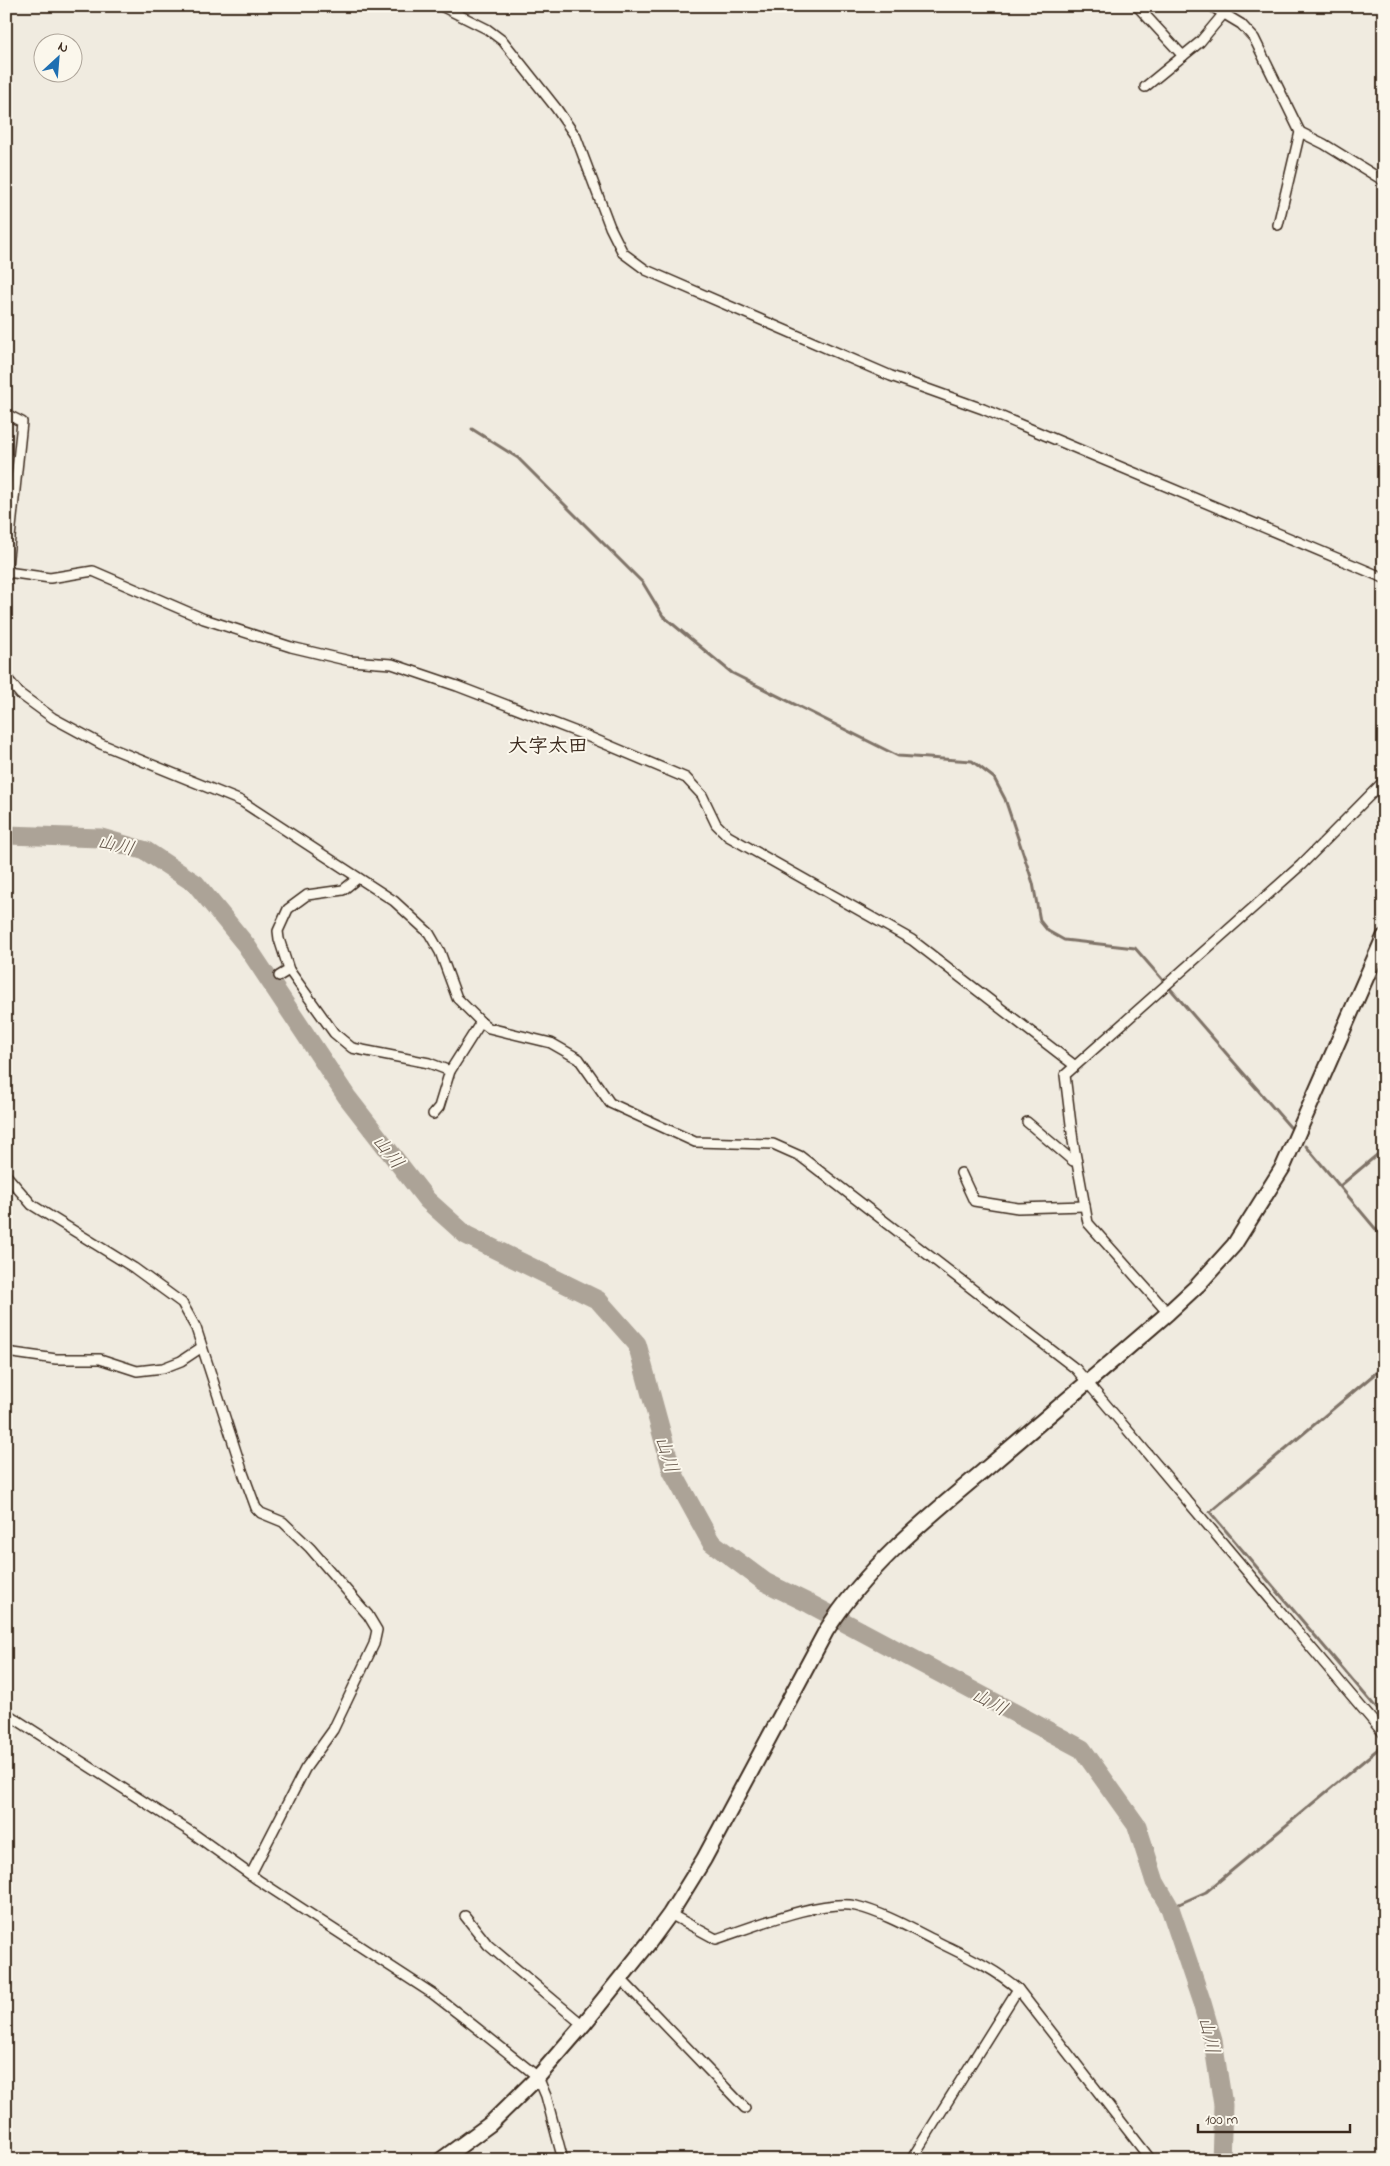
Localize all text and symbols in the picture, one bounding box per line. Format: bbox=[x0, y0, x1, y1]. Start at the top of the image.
north arrow bbox=[32, 32, 82, 82]
text: N bbox=[54, 36, 72, 59]
district label: 大字太田 bbox=[508, 733, 588, 762]
water label: 山川 bbox=[94, 829, 137, 864]
water label: 山川 bbox=[365, 1129, 409, 1176]
water label: 山川 bbox=[647, 1433, 684, 1477]
water label: 山川 bbox=[966, 1682, 1012, 1724]
water label: 山川 bbox=[1190, 2014, 1225, 2057]
scale bar bbox=[1198, 2101, 1350, 2133]
text: 100 m bbox=[1205, 2109, 1238, 2131]

